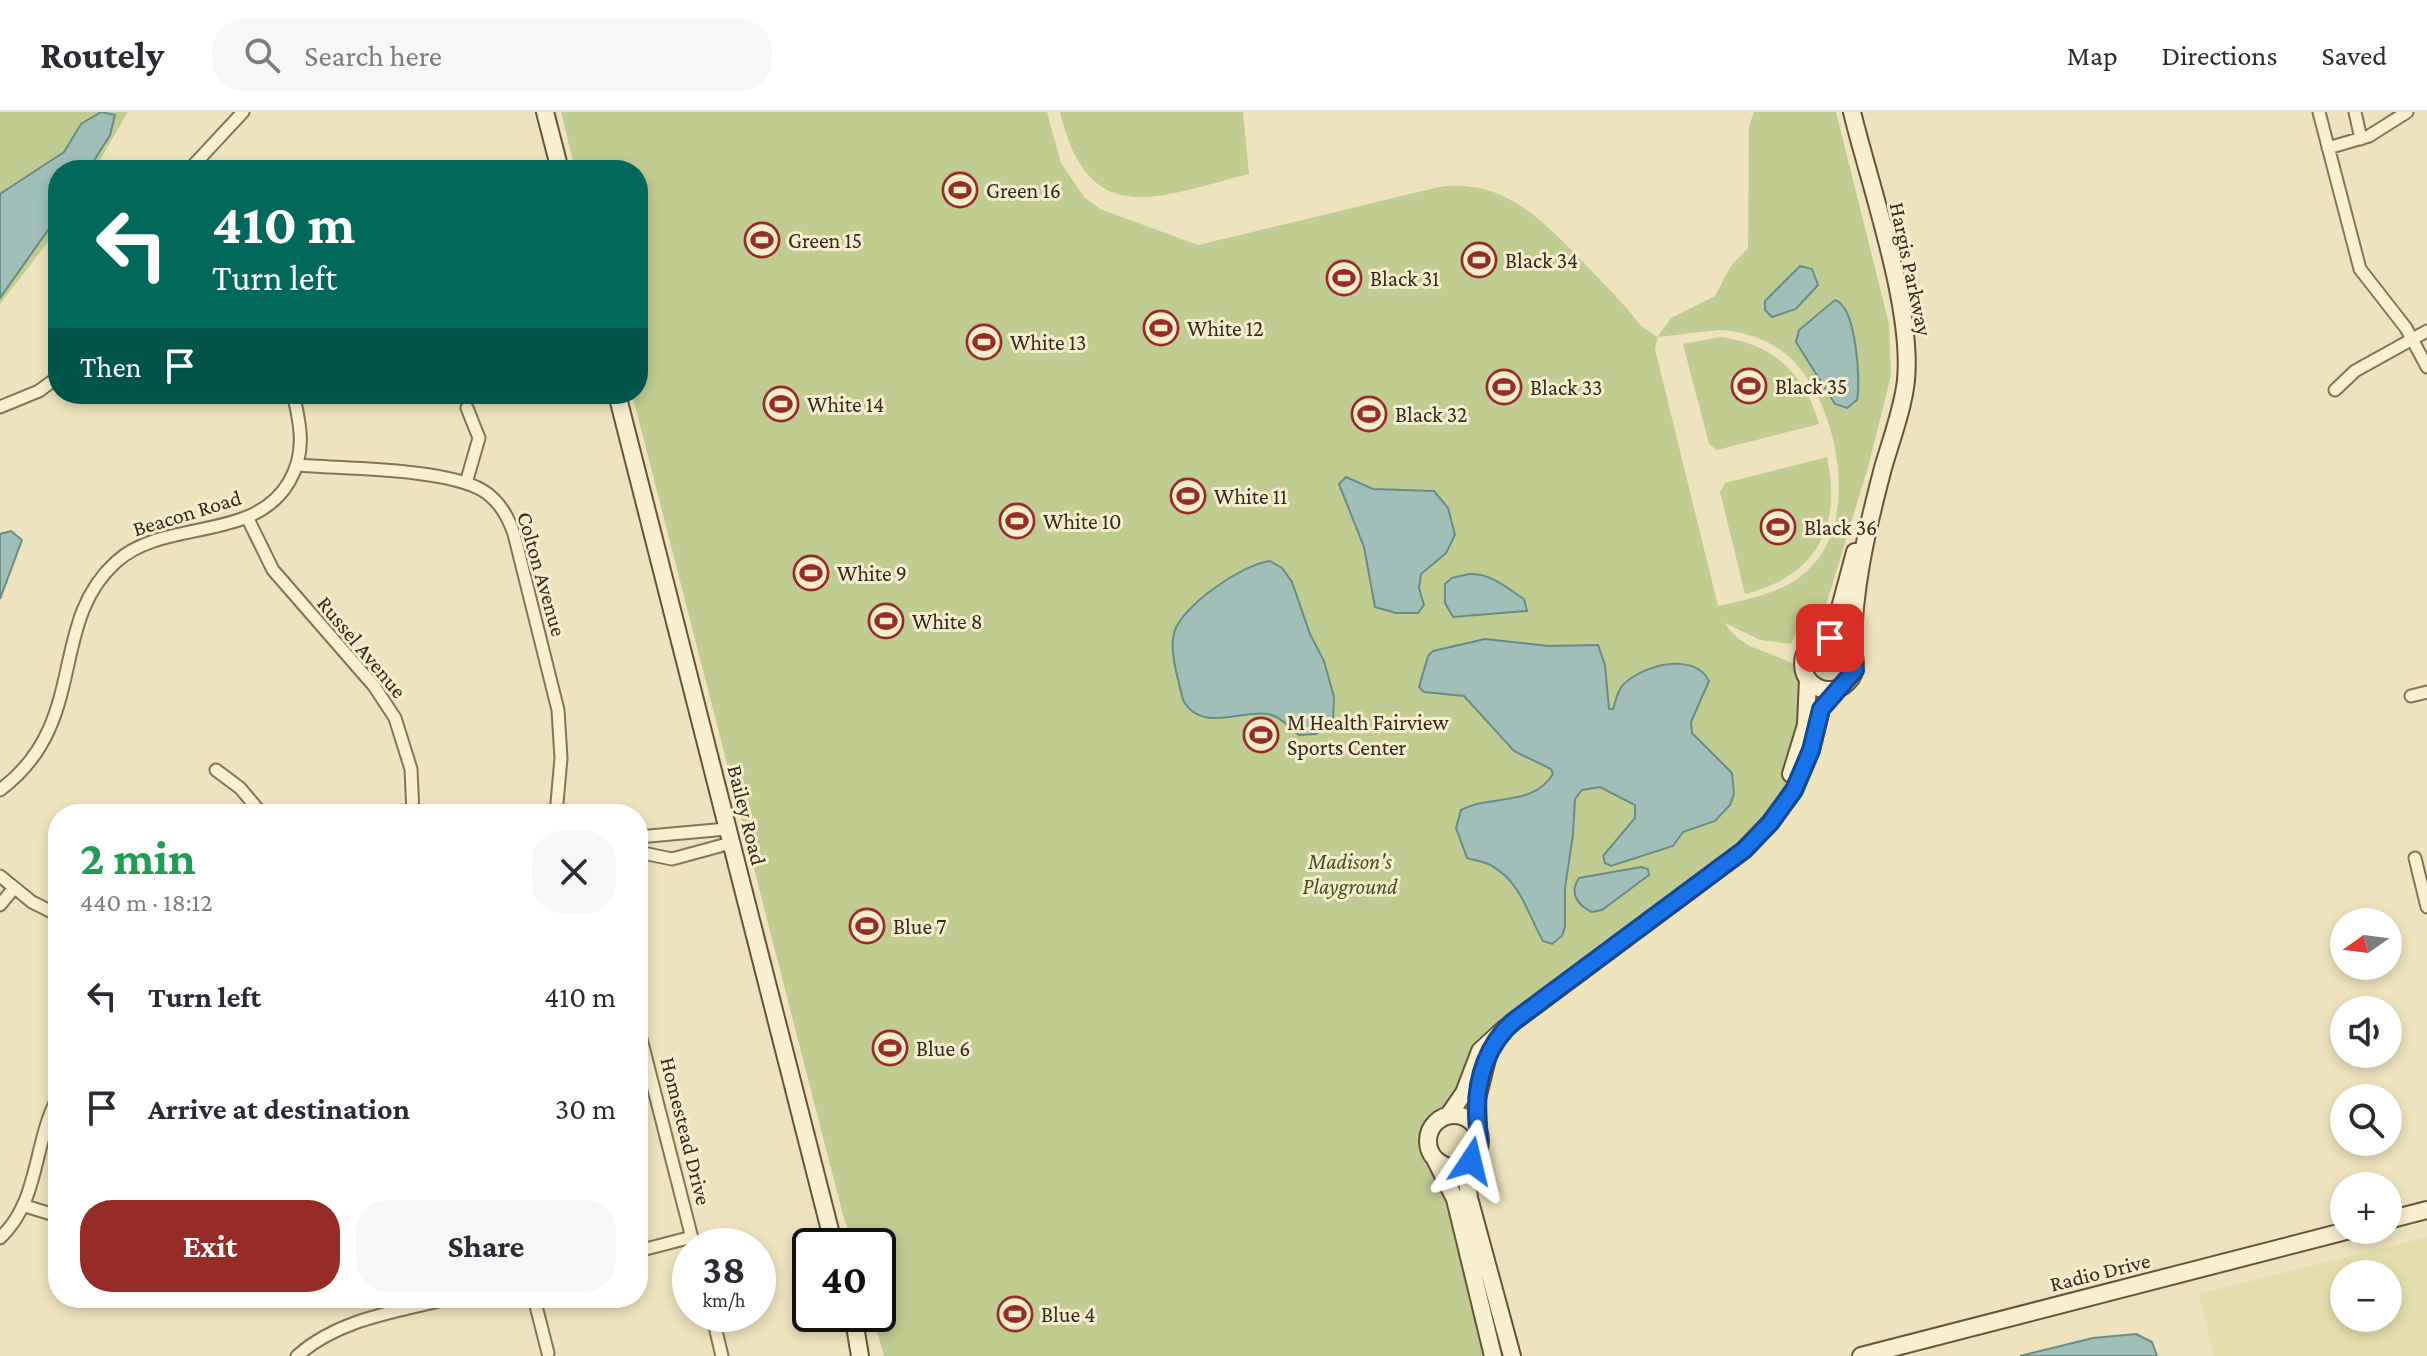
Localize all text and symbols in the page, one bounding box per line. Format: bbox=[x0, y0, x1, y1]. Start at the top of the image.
search box bbox=[212, 19, 772, 91]
icon: search bbox=[240, 33, 284, 77]
text: Routely bbox=[40, 34, 164, 76]
text: Search here bbox=[304, 39, 442, 72]
text: Map bbox=[2067, 40, 2118, 71]
text: Directions bbox=[2162, 40, 2277, 71]
text: Saved bbox=[2321, 40, 2387, 71]
sports icon: Green 16 bbox=[941, 171, 979, 209]
place label: Green 16 bbox=[986, 178, 1061, 203]
icon: left bbox=[80, 192, 184, 296]
text: 410 m bbox=[212, 193, 355, 255]
street label: Hargis Parkway bbox=[1885, 200, 1938, 339]
sports icon: Green 15 bbox=[743, 221, 781, 259]
place label: Green 15 bbox=[788, 228, 862, 253]
sports icon: Black 34 bbox=[1460, 241, 1498, 279]
place label: Black 34 bbox=[1505, 248, 1578, 273]
text: Turn left bbox=[212, 258, 337, 298]
sports icon: Black 31 bbox=[1325, 259, 1363, 297]
place label: Black 31 bbox=[1370, 266, 1439, 291]
sports icon: White 12 bbox=[1142, 309, 1180, 347]
place label: White 12 bbox=[1187, 316, 1264, 341]
sports icon: White 13 bbox=[965, 323, 1003, 361]
place label: White 13 bbox=[1010, 330, 1086, 355]
icon: arrive bbox=[158, 344, 202, 388]
text: Then bbox=[80, 350, 142, 383]
sports icon: Black 35 bbox=[1730, 367, 1768, 405]
sports icon: Black 33 bbox=[1485, 368, 1523, 406]
place label: Black 35 bbox=[1775, 374, 1847, 399]
place label: Black 33 bbox=[1530, 375, 1602, 400]
sports icon: White 14 bbox=[762, 385, 800, 423]
place label: White 14 bbox=[807, 392, 884, 417]
sports icon: Black 32 bbox=[1350, 395, 1388, 433]
place label: Black 32 bbox=[1395, 402, 1467, 427]
sports icon: White 11 bbox=[1169, 477, 1207, 515]
street label: Beacon Road bbox=[130, 484, 245, 541]
place label: White 11 bbox=[1214, 484, 1287, 509]
sports icon: White 10 bbox=[998, 502, 1036, 540]
sports icon: Black 36 bbox=[1759, 508, 1797, 546]
street label: Colton Avenue bbox=[512, 509, 572, 639]
place label: White 10 bbox=[1043, 509, 1121, 534]
place label: Black 36 bbox=[1804, 515, 1877, 540]
sports icon: White 9 bbox=[792, 554, 830, 592]
place label: White 9 bbox=[837, 561, 907, 586]
street label: Russel Avenue bbox=[312, 591, 412, 703]
sports icon: White 8 bbox=[867, 602, 905, 640]
pin bbox=[1796, 604, 1864, 672]
place label: White 8 bbox=[912, 609, 983, 634]
icon: arrive bbox=[1808, 616, 1852, 660]
place label: M Health Fairview Sports Center bbox=[1287, 710, 1449, 760]
sports icon: M Health Fairview Sports Center bbox=[1242, 716, 1280, 754]
street label: Bailey Road bbox=[723, 762, 772, 868]
button: close bbox=[532, 830, 616, 914]
text: 2 min bbox=[80, 831, 196, 884]
park label: Madison's Playground bbox=[1303, 849, 1398, 899]
text: 440 m · 18:12 bbox=[80, 888, 213, 917]
sports icon: Blue 7 bbox=[848, 907, 886, 945]
north arrow bbox=[2330, 908, 2402, 980]
map controls bbox=[2330, 908, 2402, 1332]
place label: Blue 7 bbox=[893, 914, 946, 939]
icon: left bbox=[80, 974, 124, 1018]
text: Turn left bbox=[148, 980, 261, 1013]
text: 410 m bbox=[544, 980, 616, 1013]
button: sound bbox=[2330, 996, 2402, 1068]
sports icon: Blue 6 bbox=[871, 1029, 909, 1067]
place label: Blue 6 bbox=[916, 1036, 970, 1061]
street label: Homestead Drive bbox=[656, 1054, 716, 1208]
button: search bbox=[2330, 1084, 2402, 1156]
icon: arrive bbox=[80, 1086, 124, 1130]
text: Arrive at destination bbox=[148, 1092, 410, 1125]
text: 30 m bbox=[555, 1092, 616, 1125]
position arrow bbox=[1429, 1119, 1513, 1203]
button: + bbox=[2330, 1172, 2402, 1244]
button: Exit bbox=[80, 1200, 340, 1292]
button: Share bbox=[356, 1200, 616, 1292]
speed limit sign: 40 bbox=[792, 1228, 896, 1332]
text: 38 bbox=[703, 1247, 745, 1292]
street label: Radio Drive bbox=[2047, 1247, 2153, 1297]
button: − bbox=[2330, 1260, 2402, 1332]
text: km/h bbox=[702, 1289, 746, 1311]
sports icon: Blue 4 bbox=[996, 1295, 1034, 1333]
place label: Blue 4 bbox=[1041, 1302, 1096, 1327]

